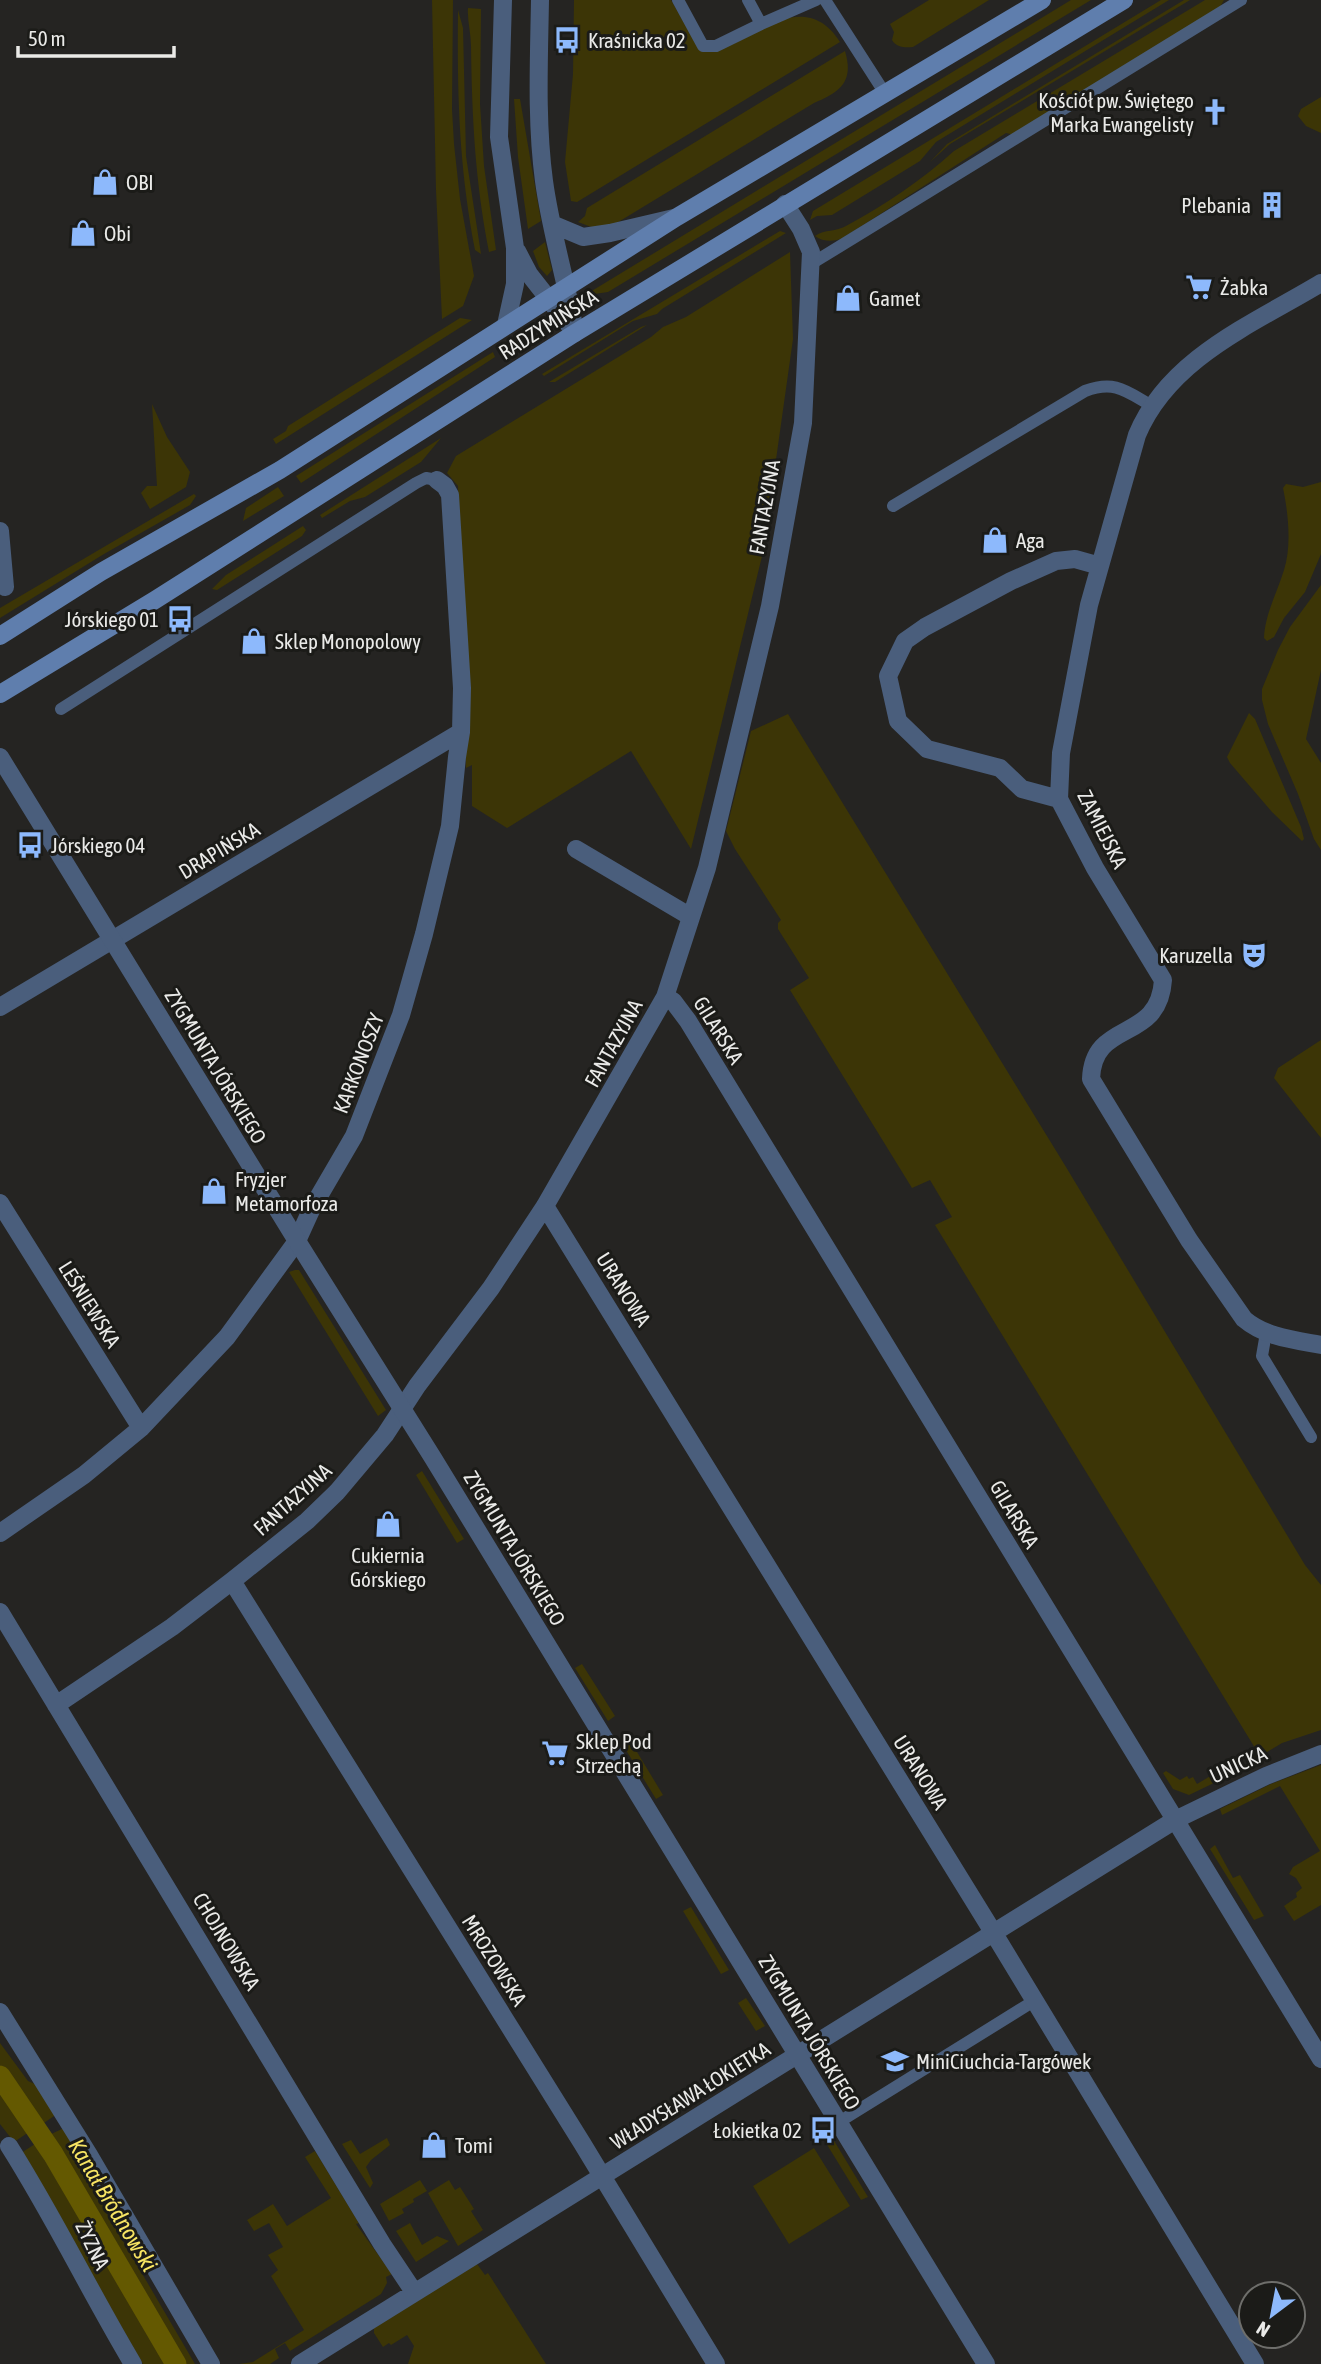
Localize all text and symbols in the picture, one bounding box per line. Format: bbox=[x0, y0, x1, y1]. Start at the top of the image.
scale bar bbox=[18, 14, 173, 58]
bus stop icon: Kraśnicka 02 bbox=[552, 25, 582, 55]
text: 50 m bbox=[28, 26, 66, 50]
place label: Kraśnicka 02 bbox=[588, 28, 686, 52]
place label: Kościół pw. Świętego Marka Ewangelisty bbox=[1038, 88, 1194, 136]
church icon: Kościół pw. Świętego Marka Ewangelisty bbox=[1200, 97, 1230, 127]
shop icon: OBI bbox=[90, 167, 120, 197]
place label: OBI bbox=[126, 170, 154, 194]
building icon: Plebania bbox=[1257, 190, 1287, 220]
place label: Plebania bbox=[1181, 193, 1251, 217]
shop icon: Obi bbox=[68, 218, 98, 248]
place label: Obi bbox=[104, 221, 131, 245]
supermarket icon: Żabka bbox=[1184, 272, 1214, 302]
place label: Żabka bbox=[1220, 275, 1268, 299]
shop icon: Gamet bbox=[833, 283, 863, 313]
street label: RADZYMIŃSKA bbox=[494, 284, 603, 364]
place label: Gamet bbox=[869, 286, 921, 310]
street label: FANTAZYJNA bbox=[744, 457, 784, 556]
shop icon: Aga bbox=[980, 525, 1010, 555]
place label: Aga bbox=[1016, 528, 1045, 552]
bus stop icon: Jórskiego 01 bbox=[165, 604, 195, 634]
place label: Jórskiego 01 bbox=[65, 607, 159, 631]
shop icon: Sklep Monopolowy bbox=[239, 626, 269, 656]
place label: Sklep Monopolowy bbox=[275, 629, 421, 653]
street label: ZAMIEJSKA bbox=[1073, 786, 1133, 873]
street label: DRAPIŃSKA bbox=[174, 816, 264, 883]
bus stop icon: Jórskiego 04 bbox=[15, 830, 45, 860]
place label: Jórskiego 04 bbox=[51, 833, 145, 857]
theatre icon: Karuzella bbox=[1239, 940, 1269, 970]
place label: Karuzella bbox=[1159, 943, 1233, 967]
street label: ZYGMUNTA JÓRSKIEGO bbox=[160, 984, 272, 1148]
street label: GILARSKA bbox=[689, 992, 749, 1069]
street label: FANTAZYJNA bbox=[579, 995, 647, 1091]
street label: KARKONOSZY bbox=[328, 1009, 388, 1116]
place label: Fryzjer Metamorfoza bbox=[235, 1167, 338, 1215]
shop icon: Fryzjer Metamorfoza bbox=[199, 1176, 229, 1206]
street label: URANOWA bbox=[592, 1248, 656, 1331]
street label: LEŚNIEWSKA bbox=[54, 1256, 126, 1352]
street label: FANTAZYJNA bbox=[248, 1457, 336, 1540]
street label: ZYGMUNTA JÓRSKIEGO bbox=[459, 1466, 571, 1630]
street label: GILARSKA bbox=[985, 1476, 1045, 1553]
shop icon: Cukiernia Górskiego bbox=[373, 1509, 403, 1539]
place label: Cukiernia Górskiego bbox=[350, 1543, 426, 1591]
place label: Sklep Pod Strzechą bbox=[576, 1729, 652, 1777]
street label: URANOWA bbox=[889, 1731, 953, 1814]
supermarket icon: Sklep Pod Strzechą bbox=[540, 1738, 570, 1768]
street label: UNICKA bbox=[1206, 1740, 1271, 1788]
street label: CHOJNOWSKA bbox=[189, 1888, 266, 1995]
street label: MROZOWSKA bbox=[458, 1910, 533, 2010]
street label: ZYGMUNTA JÓRSKIEGO bbox=[754, 1950, 866, 2114]
street label: WŁADYSŁAWA ŁOKIETKA bbox=[606, 2036, 775, 2154]
school or university icon: MiniCiuchcia-Targówek bbox=[880, 2046, 910, 2076]
place label: MiniCiuchcia-Targówek bbox=[916, 2049, 1091, 2073]
bus stop icon: Łokietka 02 bbox=[808, 2115, 838, 2145]
place label: Łokietka 02 bbox=[713, 2118, 802, 2142]
shop icon: Tomi bbox=[419, 2130, 449, 2160]
place label: Tomi bbox=[455, 2133, 493, 2157]
water label: Kanał Bródnowski bbox=[63, 2134, 163, 2276]
street label: ŻYZNA bbox=[71, 2217, 115, 2274]
north arrow bbox=[1237, 2280, 1307, 2350]
text: N bbox=[1252, 2317, 1274, 2342]

